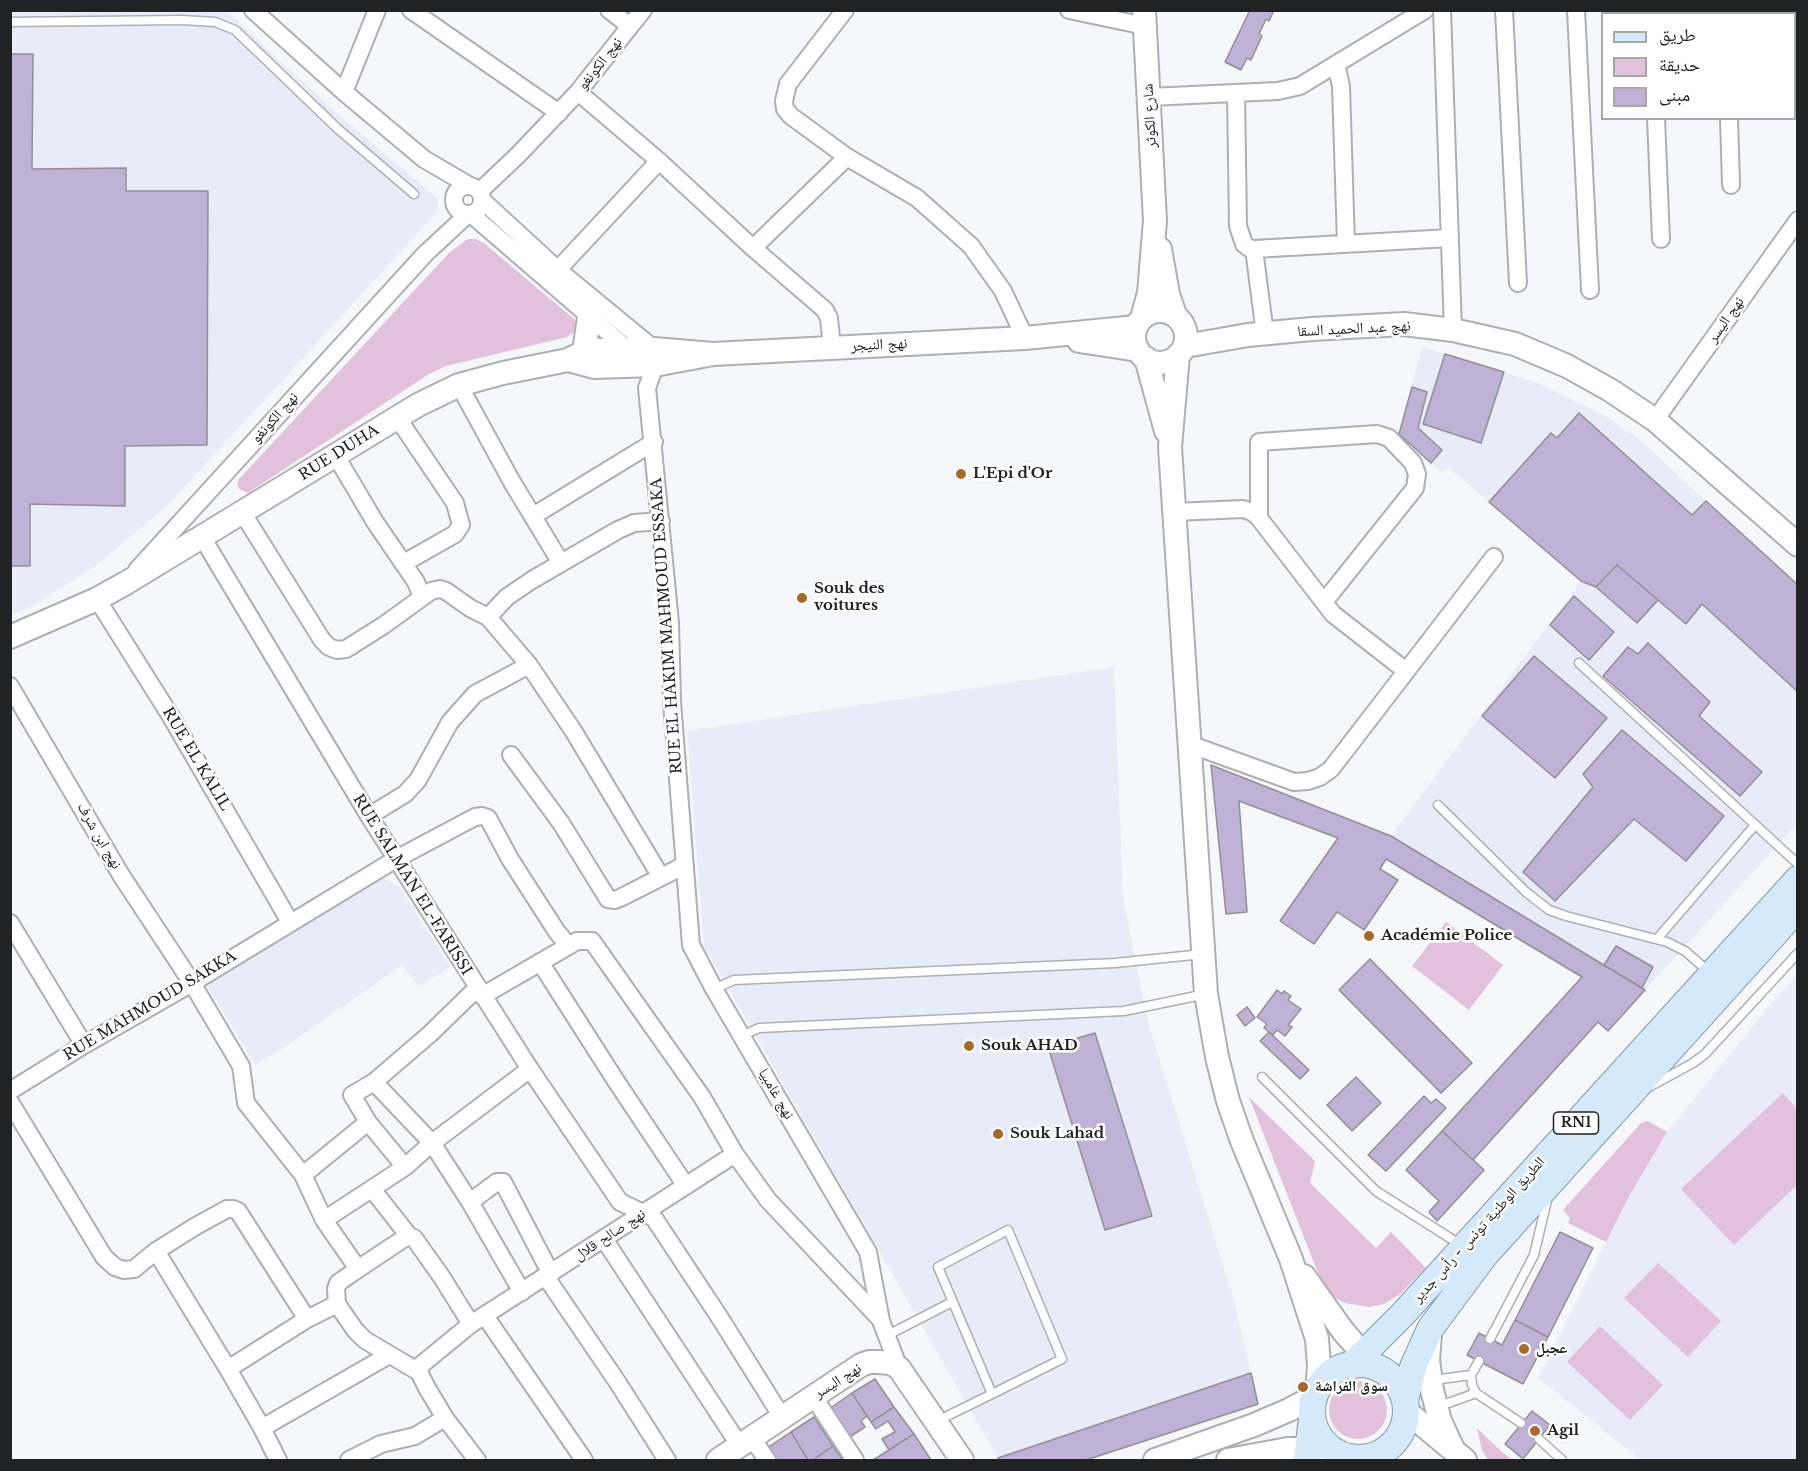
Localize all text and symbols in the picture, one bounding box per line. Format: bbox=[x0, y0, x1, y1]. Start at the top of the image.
legend bbox=[1601, 12, 1796, 120]
text: طريق bbox=[1659, 24, 1696, 46]
street label: نهج الكونغو bbox=[574, 34, 626, 94]
text: حديقة bbox=[1659, 54, 1700, 76]
street label: شارع الكوثر bbox=[1139, 83, 1161, 149]
text: مبنى bbox=[1659, 84, 1690, 106]
street label: نهج اليسر bbox=[1704, 293, 1748, 347]
street label: نهج عبد الحميد السقا bbox=[1297, 317, 1411, 341]
street label: نهج النيجر bbox=[850, 335, 908, 355]
street label: نهج الكونغو bbox=[248, 389, 302, 447]
street label: RUE DUHA bbox=[296, 421, 382, 485]
place label: L'Epi d'Or bbox=[973, 465, 1052, 483]
marker: L'Epi d'Or bbox=[954, 467, 968, 481]
street label: RUE EL HAKIM MAHMOUD ESSAKA bbox=[648, 477, 686, 775]
place label: Souk des voitures bbox=[814, 580, 885, 615]
marker: Souk des voitures bbox=[795, 591, 809, 605]
street label: RUE EL KALIL bbox=[158, 704, 234, 814]
street label: RUE SALMAN EL-FARISSI bbox=[349, 791, 475, 979]
street label: نهج ابن شرف bbox=[73, 800, 125, 872]
place label: Académie Police bbox=[1381, 927, 1512, 945]
marker: Académie Police bbox=[1362, 929, 1376, 943]
street label: RUE MAHMOUD SAKKA bbox=[60, 947, 240, 1065]
place label: Souk AHAD bbox=[981, 1037, 1078, 1055]
marker: Souk AHAD bbox=[962, 1039, 976, 1053]
street label: نهج غامبيا bbox=[754, 1065, 798, 1123]
road number: RN1 bbox=[1554, 1112, 1598, 1134]
place label: Souk Lahad bbox=[1010, 1125, 1104, 1143]
marker: Souk Lahad bbox=[991, 1127, 1005, 1141]
street label: الطريق الوطنية تونس - رأس جدير bbox=[1409, 1153, 1549, 1307]
street label: نهج صالح قلال bbox=[571, 1205, 649, 1265]
place label: عجبل bbox=[1536, 1340, 1567, 1358]
marker: عجبل bbox=[1517, 1342, 1531, 1356]
street label: نهج اليسر bbox=[811, 1360, 865, 1402]
place label: سوق الفراشة bbox=[1315, 1378, 1388, 1396]
marker: سوق الفراشة bbox=[1296, 1380, 1310, 1394]
place label: Agil bbox=[1547, 1422, 1579, 1440]
marker: Agil bbox=[1528, 1424, 1542, 1438]

